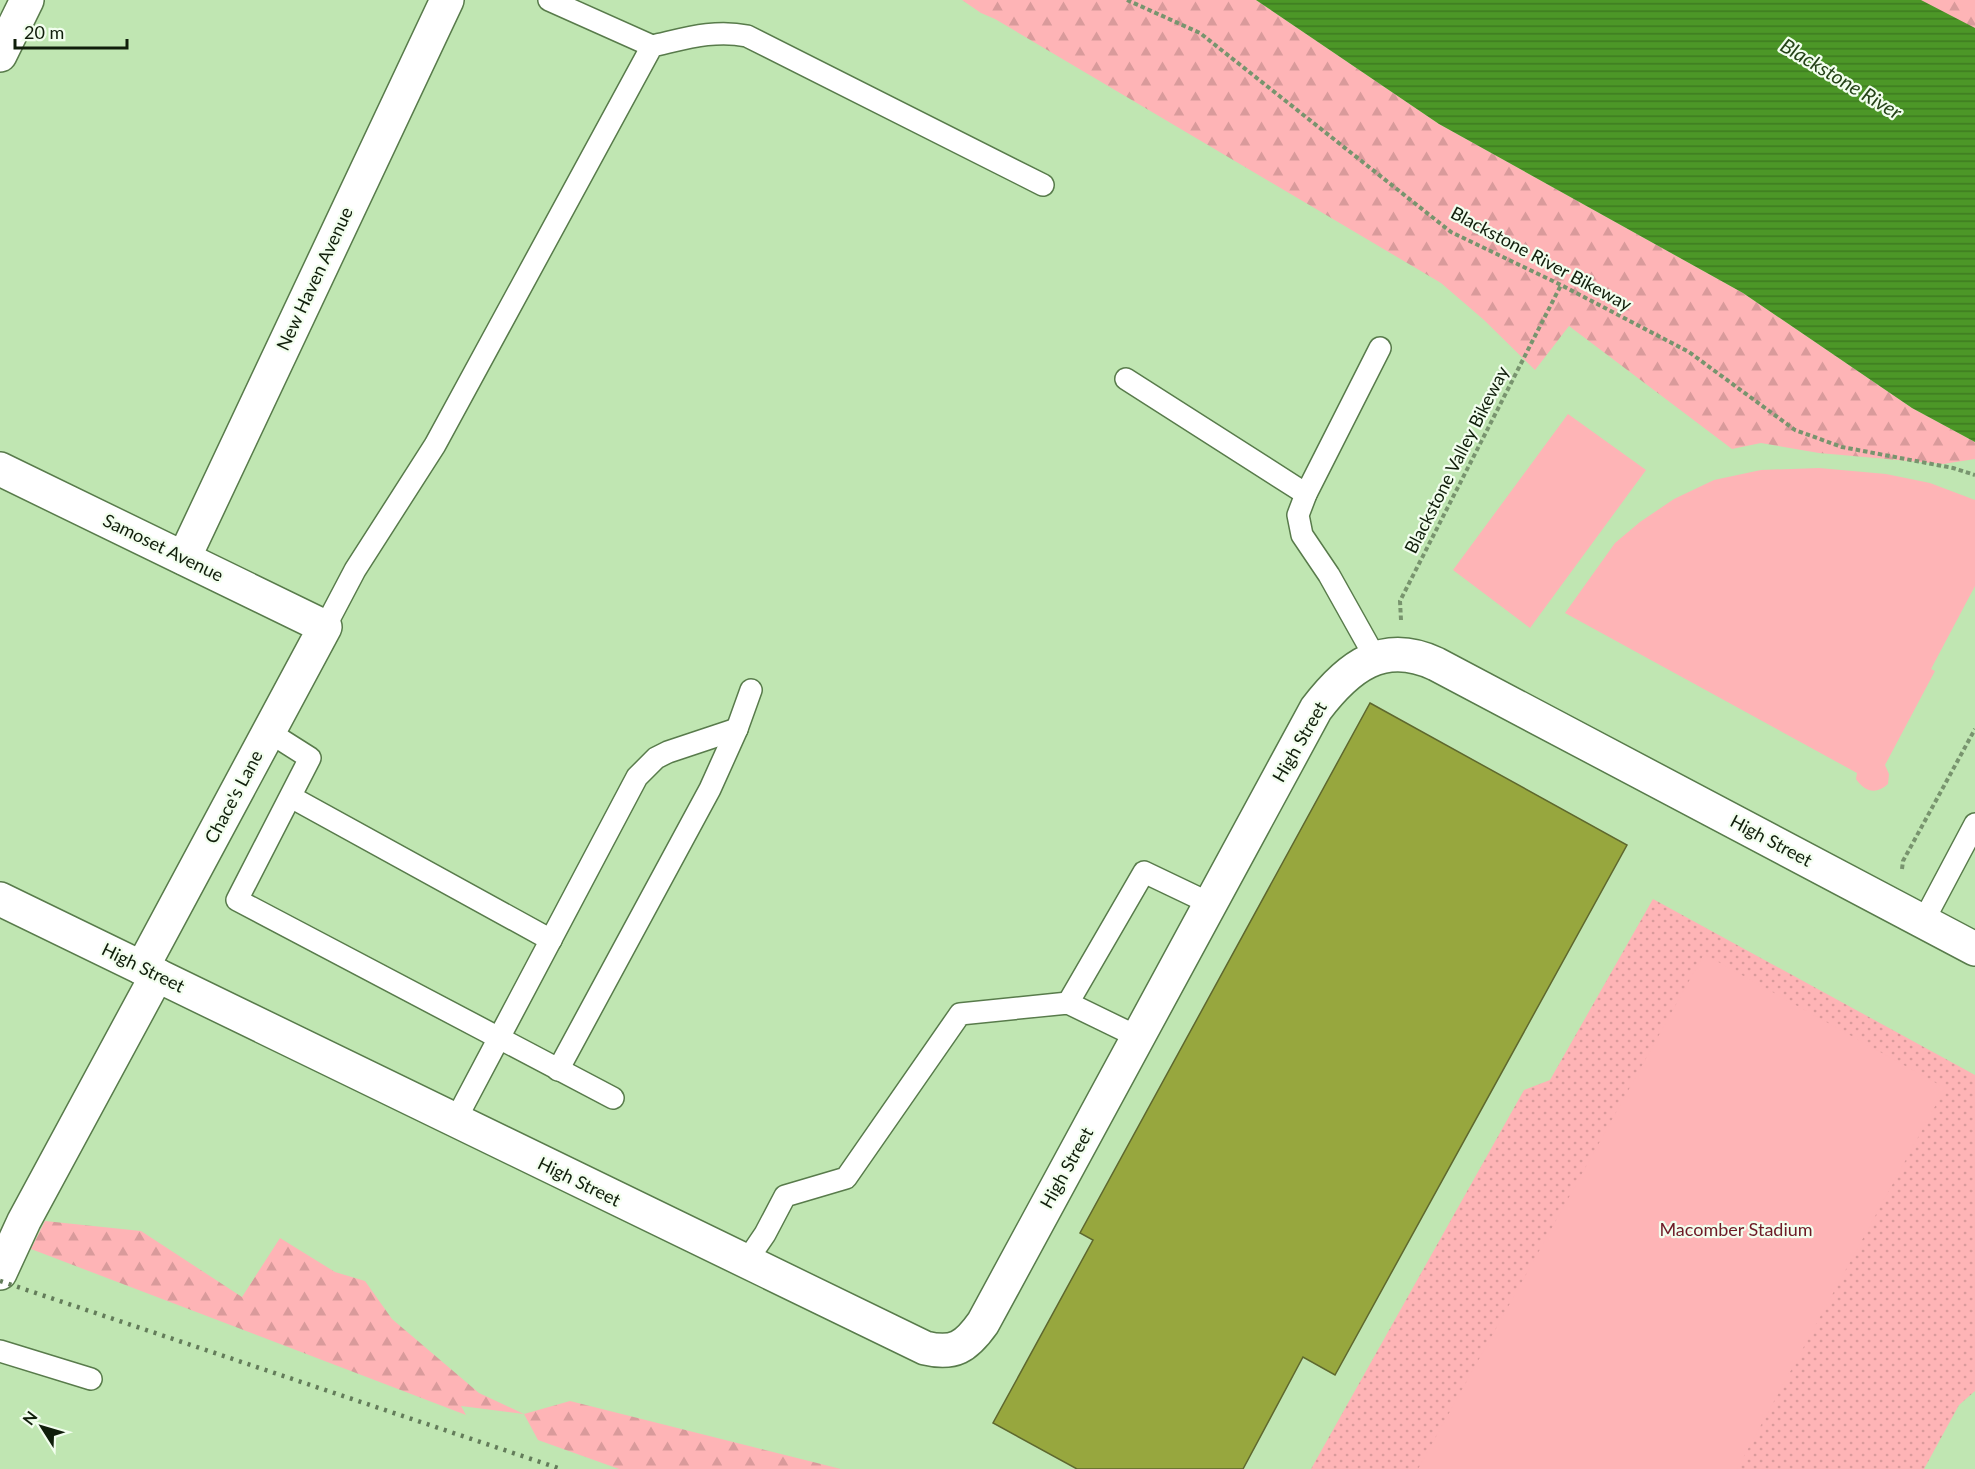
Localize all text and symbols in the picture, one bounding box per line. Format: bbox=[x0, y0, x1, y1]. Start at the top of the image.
scale bar bbox=[15, 12, 128, 50]
text: 20 m bbox=[24, 21, 64, 43]
water label: Blackstone River bbox=[1777, 33, 1907, 124]
street label: Blackstone River Bikeway bbox=[1447, 201, 1636, 315]
street label: New Haven Avenue bbox=[271, 203, 357, 354]
street label: Blackstone Valley Bikeway bbox=[1399, 362, 1513, 557]
street label: Samoset Avenue bbox=[100, 509, 227, 586]
street label: High Street bbox=[1267, 697, 1331, 786]
street label: Chace's Lane bbox=[199, 746, 267, 847]
street label: High Street bbox=[1727, 809, 1817, 871]
street label: High Street bbox=[98, 938, 189, 997]
street label: High Street bbox=[1035, 1123, 1098, 1212]
street label: High Street bbox=[534, 1152, 625, 1211]
park label: Macomber Stadium bbox=[1659, 1218, 1813, 1240]
north arrow bbox=[12, 1397, 72, 1457]
text: N bbox=[18, 1407, 41, 1428]

